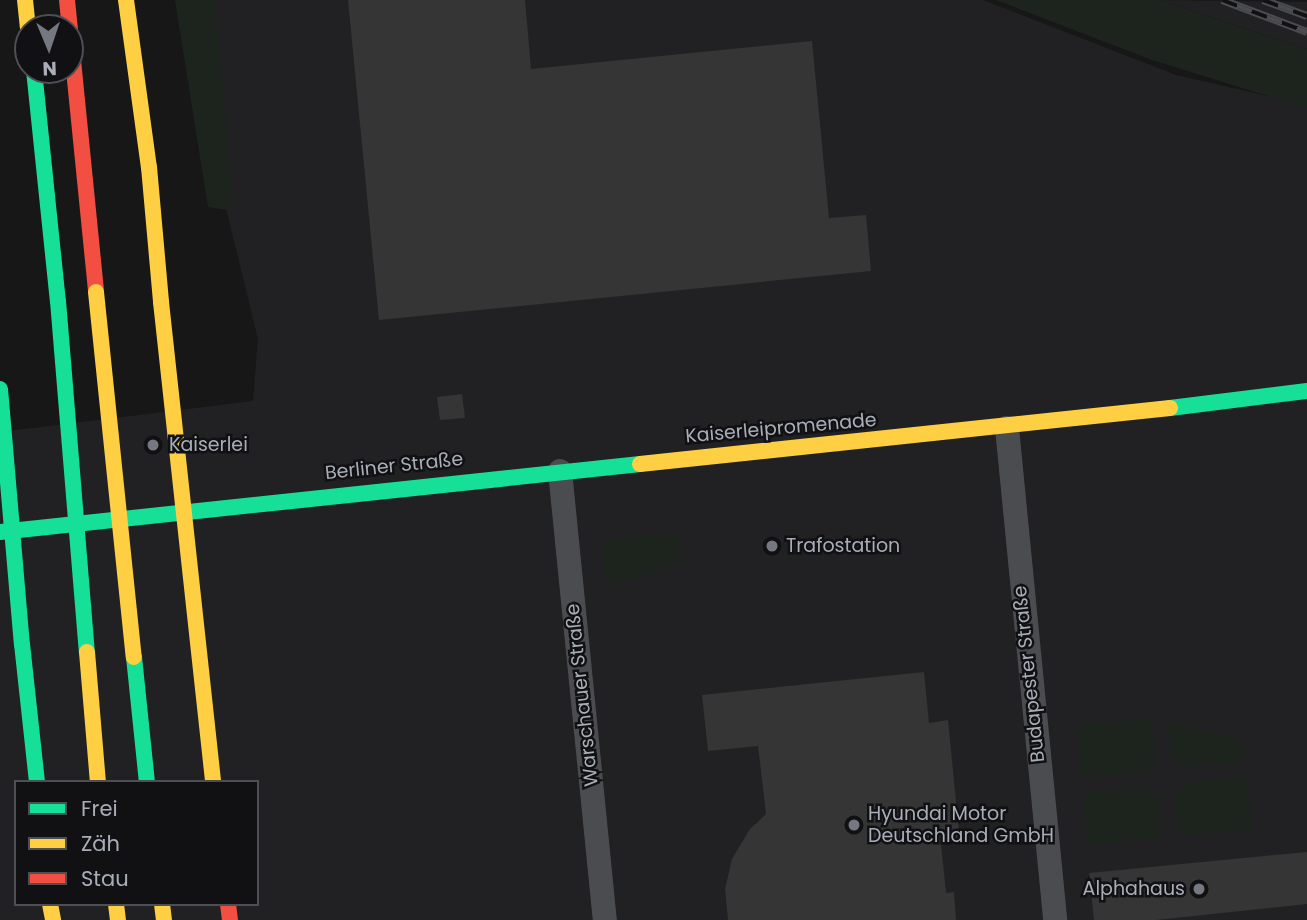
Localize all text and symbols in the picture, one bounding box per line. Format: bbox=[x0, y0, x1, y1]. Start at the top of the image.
north arrow bbox=[14, 14, 84, 84]
text: N bbox=[42, 55, 57, 82]
street label: Kaiserleipromenade bbox=[684, 408, 878, 448]
place label: Kaiserlei bbox=[169, 434, 248, 456]
marker: Kaiserlei bbox=[143, 435, 163, 455]
street label: Berliner Straße bbox=[324, 447, 464, 485]
place label: Trafostation bbox=[786, 535, 900, 557]
marker: Trafostation bbox=[764, 538, 780, 554]
street label: Budapester Straße bbox=[1008, 584, 1050, 764]
street label: Warschauer Straße bbox=[561, 602, 603, 788]
legend bbox=[14, 780, 259, 906]
text: Frei bbox=[81, 794, 118, 823]
place label: Hyundai Motor Deutschland GmbH bbox=[868, 803, 1054, 847]
marker: Hyundai Motor Deutschland GmbH bbox=[846, 817, 862, 833]
text: Zäh bbox=[81, 829, 120, 858]
text: Stau bbox=[81, 864, 129, 893]
place label: Alphahaus bbox=[1083, 878, 1185, 900]
marker: Alphahaus bbox=[1191, 881, 1207, 897]

